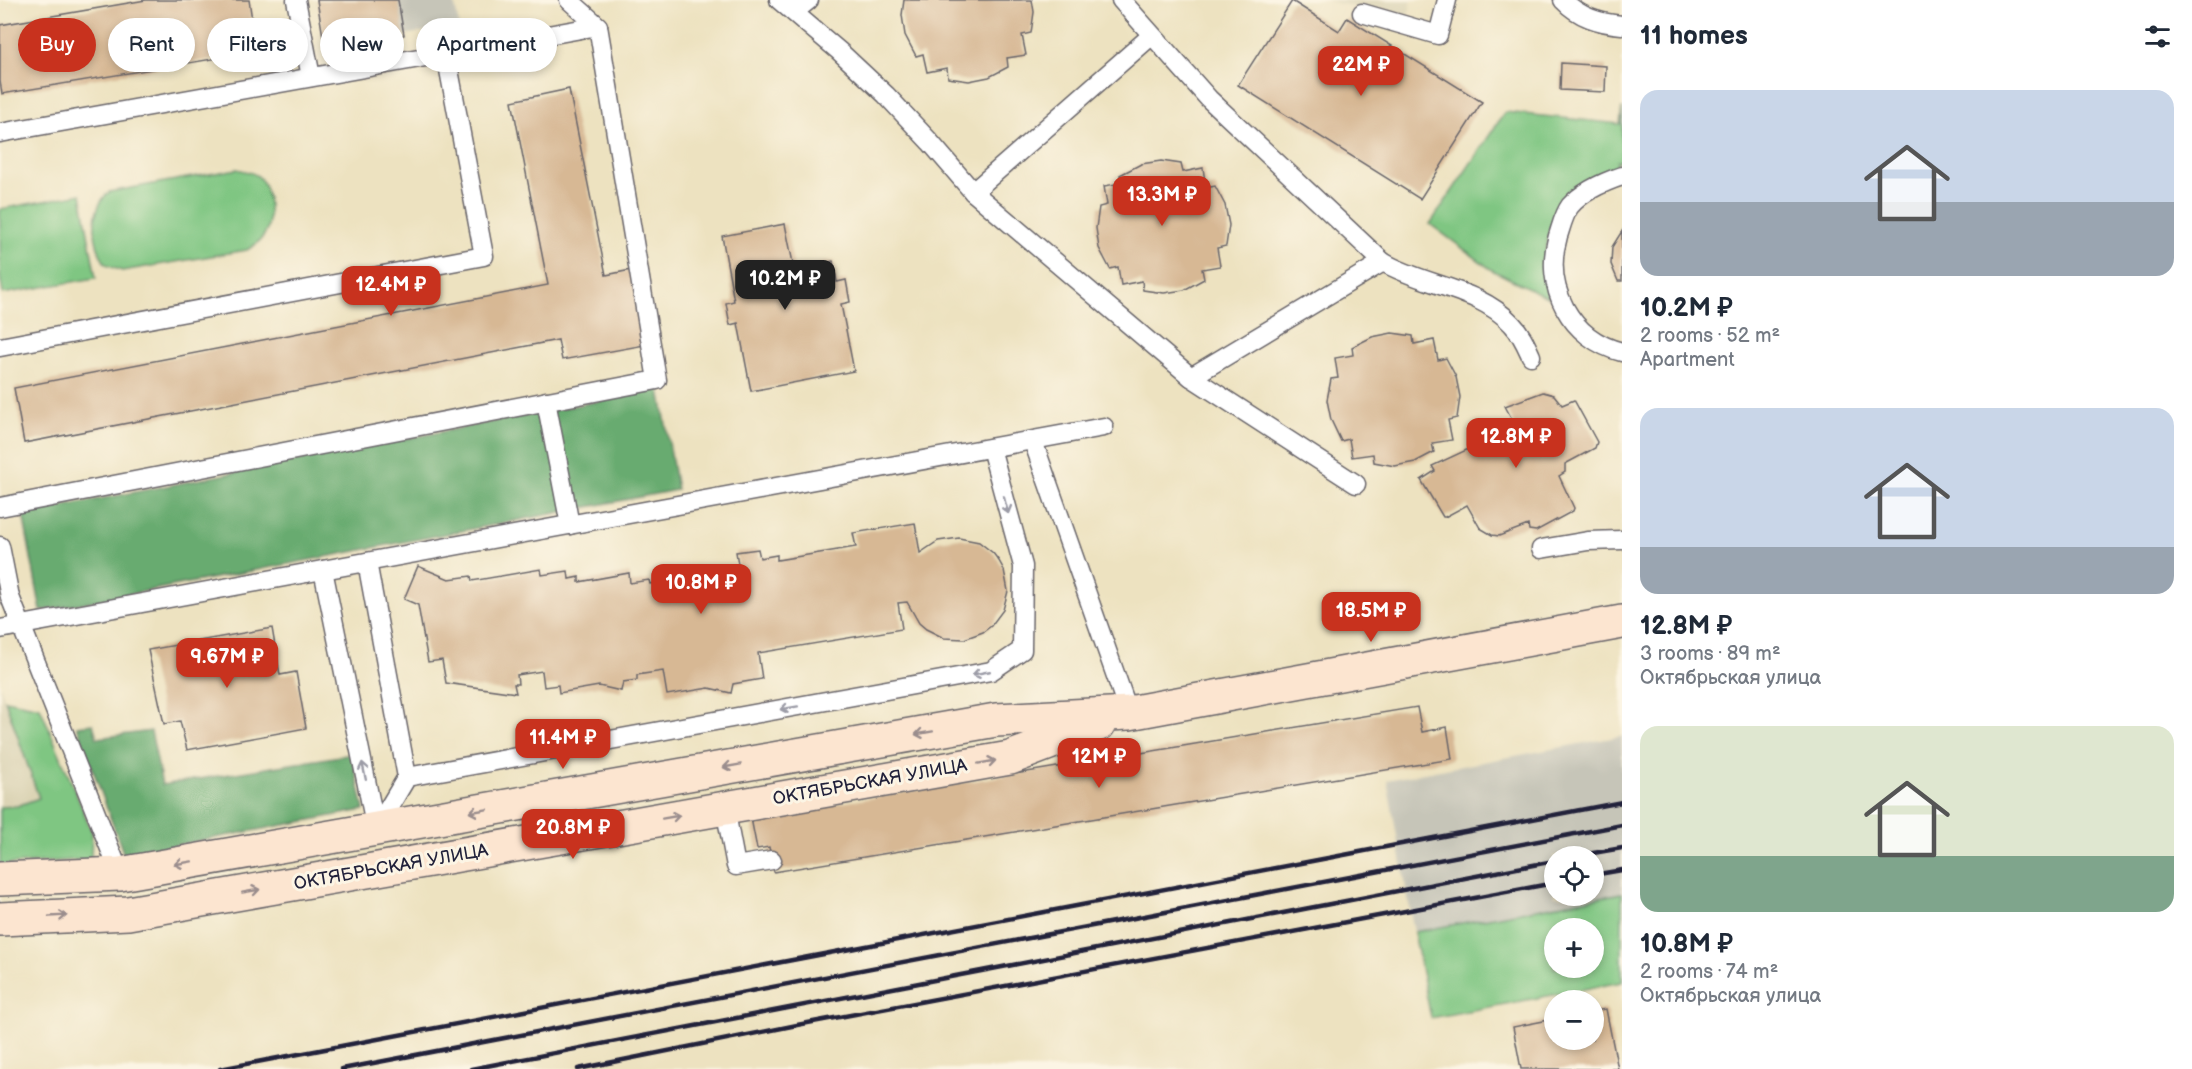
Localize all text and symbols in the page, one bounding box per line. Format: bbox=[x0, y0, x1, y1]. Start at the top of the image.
chip: Buy bbox=[18, 18, 96, 72]
chip: Rent bbox=[108, 18, 195, 72]
chip: Filters bbox=[207, 18, 308, 72]
chip: New bbox=[320, 18, 404, 72]
chip: Apartment bbox=[416, 18, 557, 72]
icon: filters bbox=[2141, 20, 2174, 53]
text: 11 homes bbox=[1640, 21, 1748, 52]
pin: 22M ₽ bbox=[1319, 46, 1403, 97]
text: 22M ₽ bbox=[1332, 53, 1390, 77]
icon: home bbox=[1853, 129, 1961, 237]
pin: 13.3M ₽ bbox=[1107, 176, 1217, 227]
text: 13.3M ₽ bbox=[1127, 183, 1197, 207]
pin: 10.2M ₽ bbox=[730, 260, 840, 311]
pin: 12.4M ₽ bbox=[336, 266, 446, 317]
text: 10.2M ₽ bbox=[749, 267, 821, 291]
text: 12.4M ₽ bbox=[356, 273, 426, 297]
text: 10.2M ₽ bbox=[1640, 293, 1733, 324]
text: 2 rooms · 52 m² bbox=[1640, 324, 1780, 348]
text: Apartment bbox=[1640, 348, 1735, 372]
pin: 12.8M ₽ bbox=[1461, 418, 1571, 469]
text: 12.8M ₽ bbox=[1480, 425, 1552, 449]
icon: home bbox=[1853, 447, 1961, 555]
one-way arrow bbox=[1001, 495, 1012, 514]
pin: 10.8M ₽ bbox=[646, 564, 756, 615]
text: 10.8M ₽ bbox=[665, 571, 737, 595]
pin: 18.5M ₽ bbox=[1316, 592, 1426, 643]
text: 18.5M ₽ bbox=[1336, 599, 1406, 623]
text: 12.8M ₽ bbox=[1640, 611, 1732, 642]
pin: 9.67M ₽ bbox=[172, 638, 282, 689]
text: 3 rooms · 89 m² bbox=[1640, 642, 1781, 666]
text: 9.67M ₽ bbox=[190, 645, 264, 669]
text: Октябрьская улица bbox=[1640, 666, 1821, 690]
one-way arrow bbox=[972, 668, 991, 679]
one-way arrow bbox=[780, 703, 799, 714]
pin: 11.4M ₽ bbox=[508, 719, 618, 770]
text: 11.4M ₽ bbox=[529, 726, 597, 750]
one-way arrow bbox=[915, 727, 935, 738]
pin: 12M ₽ bbox=[1057, 738, 1141, 789]
text: 12M ₽ bbox=[1072, 745, 1126, 769]
street label: ОКТЯБРЬСКАЯ УЛИЦА bbox=[771, 755, 969, 809]
one-way arrow bbox=[977, 756, 996, 767]
one-way arrow bbox=[723, 761, 743, 772]
one-way arrow bbox=[358, 762, 369, 782]
icon: home bbox=[1853, 765, 1961, 873]
one-way arrow bbox=[469, 806, 489, 817]
pin: 20.8M ₽ bbox=[518, 809, 628, 860]
one-way arrow bbox=[661, 811, 680, 822]
text: 20.8M ₽ bbox=[536, 816, 610, 840]
street label: ОКТЯБРЬСКАЯ УЛИЦА bbox=[292, 840, 490, 894]
map controls bbox=[1544, 846, 1604, 1050]
button: locate bbox=[1544, 846, 1604, 906]
one-way arrow bbox=[173, 857, 193, 868]
one-way arrow bbox=[241, 886, 261, 897]
one-way arrow bbox=[48, 911, 68, 922]
button: + bbox=[1544, 918, 1604, 978]
text: 10.8M ₽ bbox=[1640, 929, 1733, 960]
text: 2 rooms · 74 m² bbox=[1640, 960, 1778, 984]
text: Октябрьская улица bbox=[1640, 984, 1821, 1008]
button: − bbox=[1544, 990, 1604, 1050]

